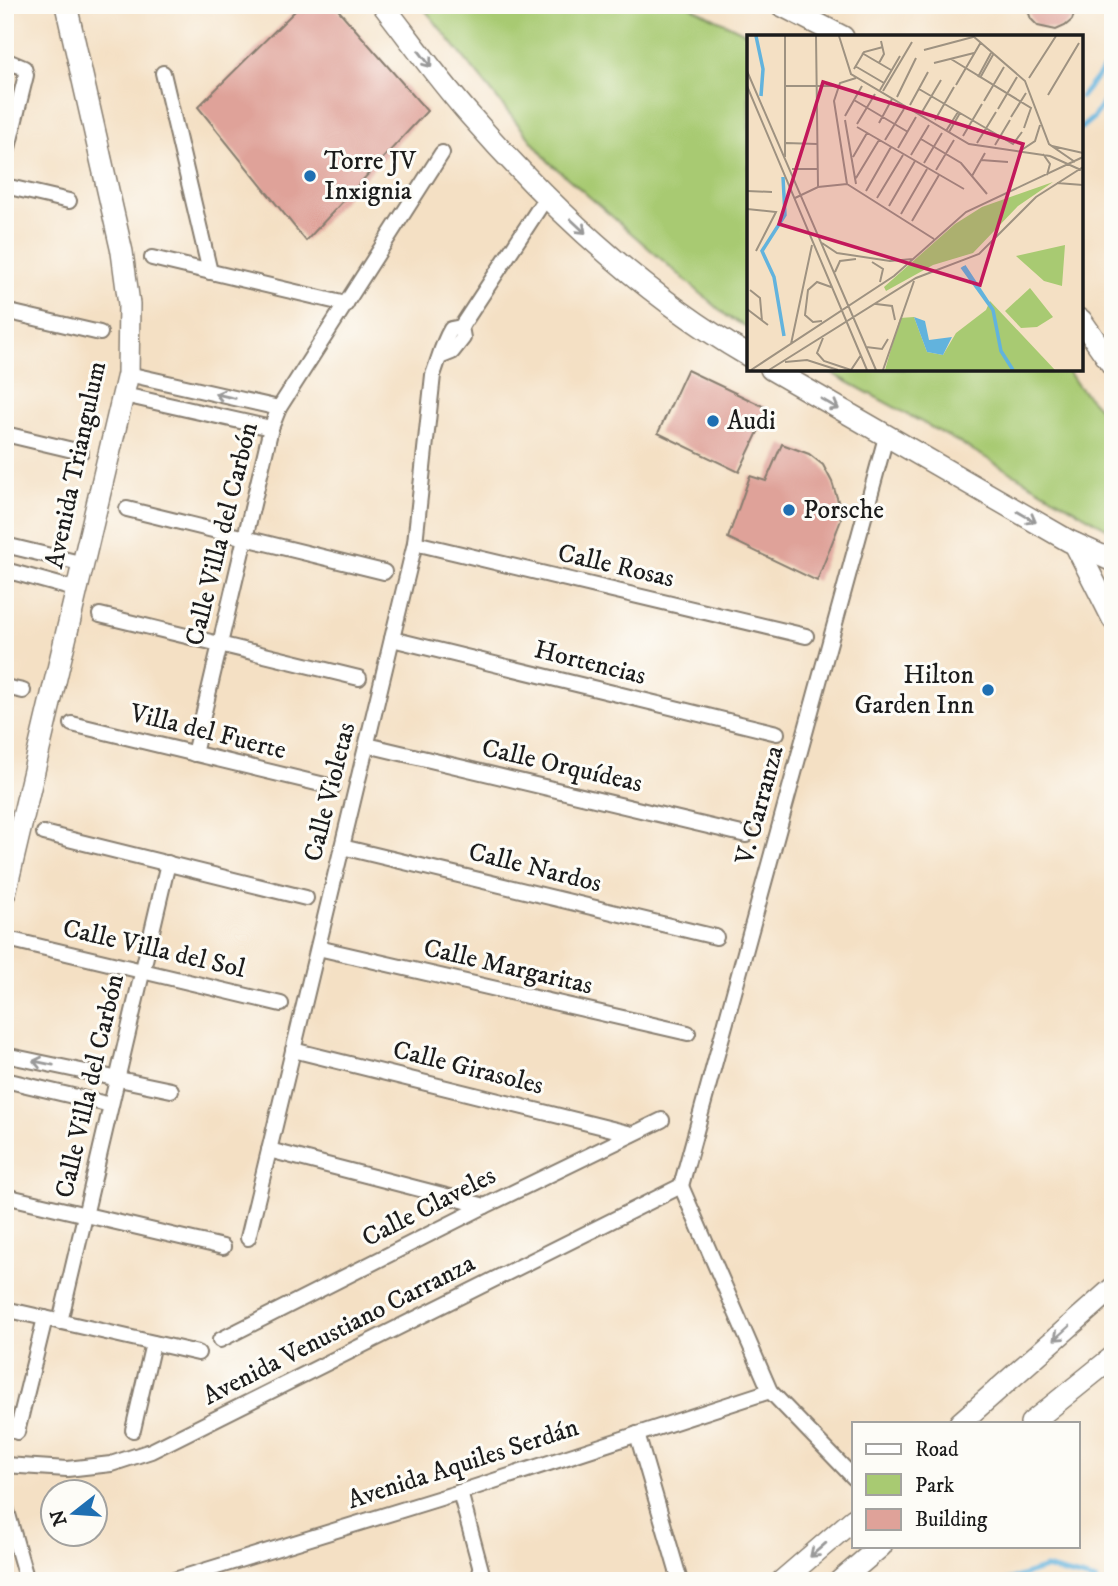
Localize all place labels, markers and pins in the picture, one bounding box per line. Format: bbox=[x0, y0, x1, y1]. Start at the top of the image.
place label: Torre JV Inxignia bbox=[324, 145, 417, 208]
marker: Torre JV Inxignia bbox=[302, 168, 318, 184]
place label: Audi bbox=[727, 405, 776, 438]
marker: Audi bbox=[705, 413, 721, 429]
place label: Porsche bbox=[803, 494, 884, 527]
marker: Porsche bbox=[781, 502, 797, 518]
place label: Hilton Garden Inn bbox=[854, 659, 974, 722]
marker: Hilton Garden Inn bbox=[980, 682, 996, 698]

